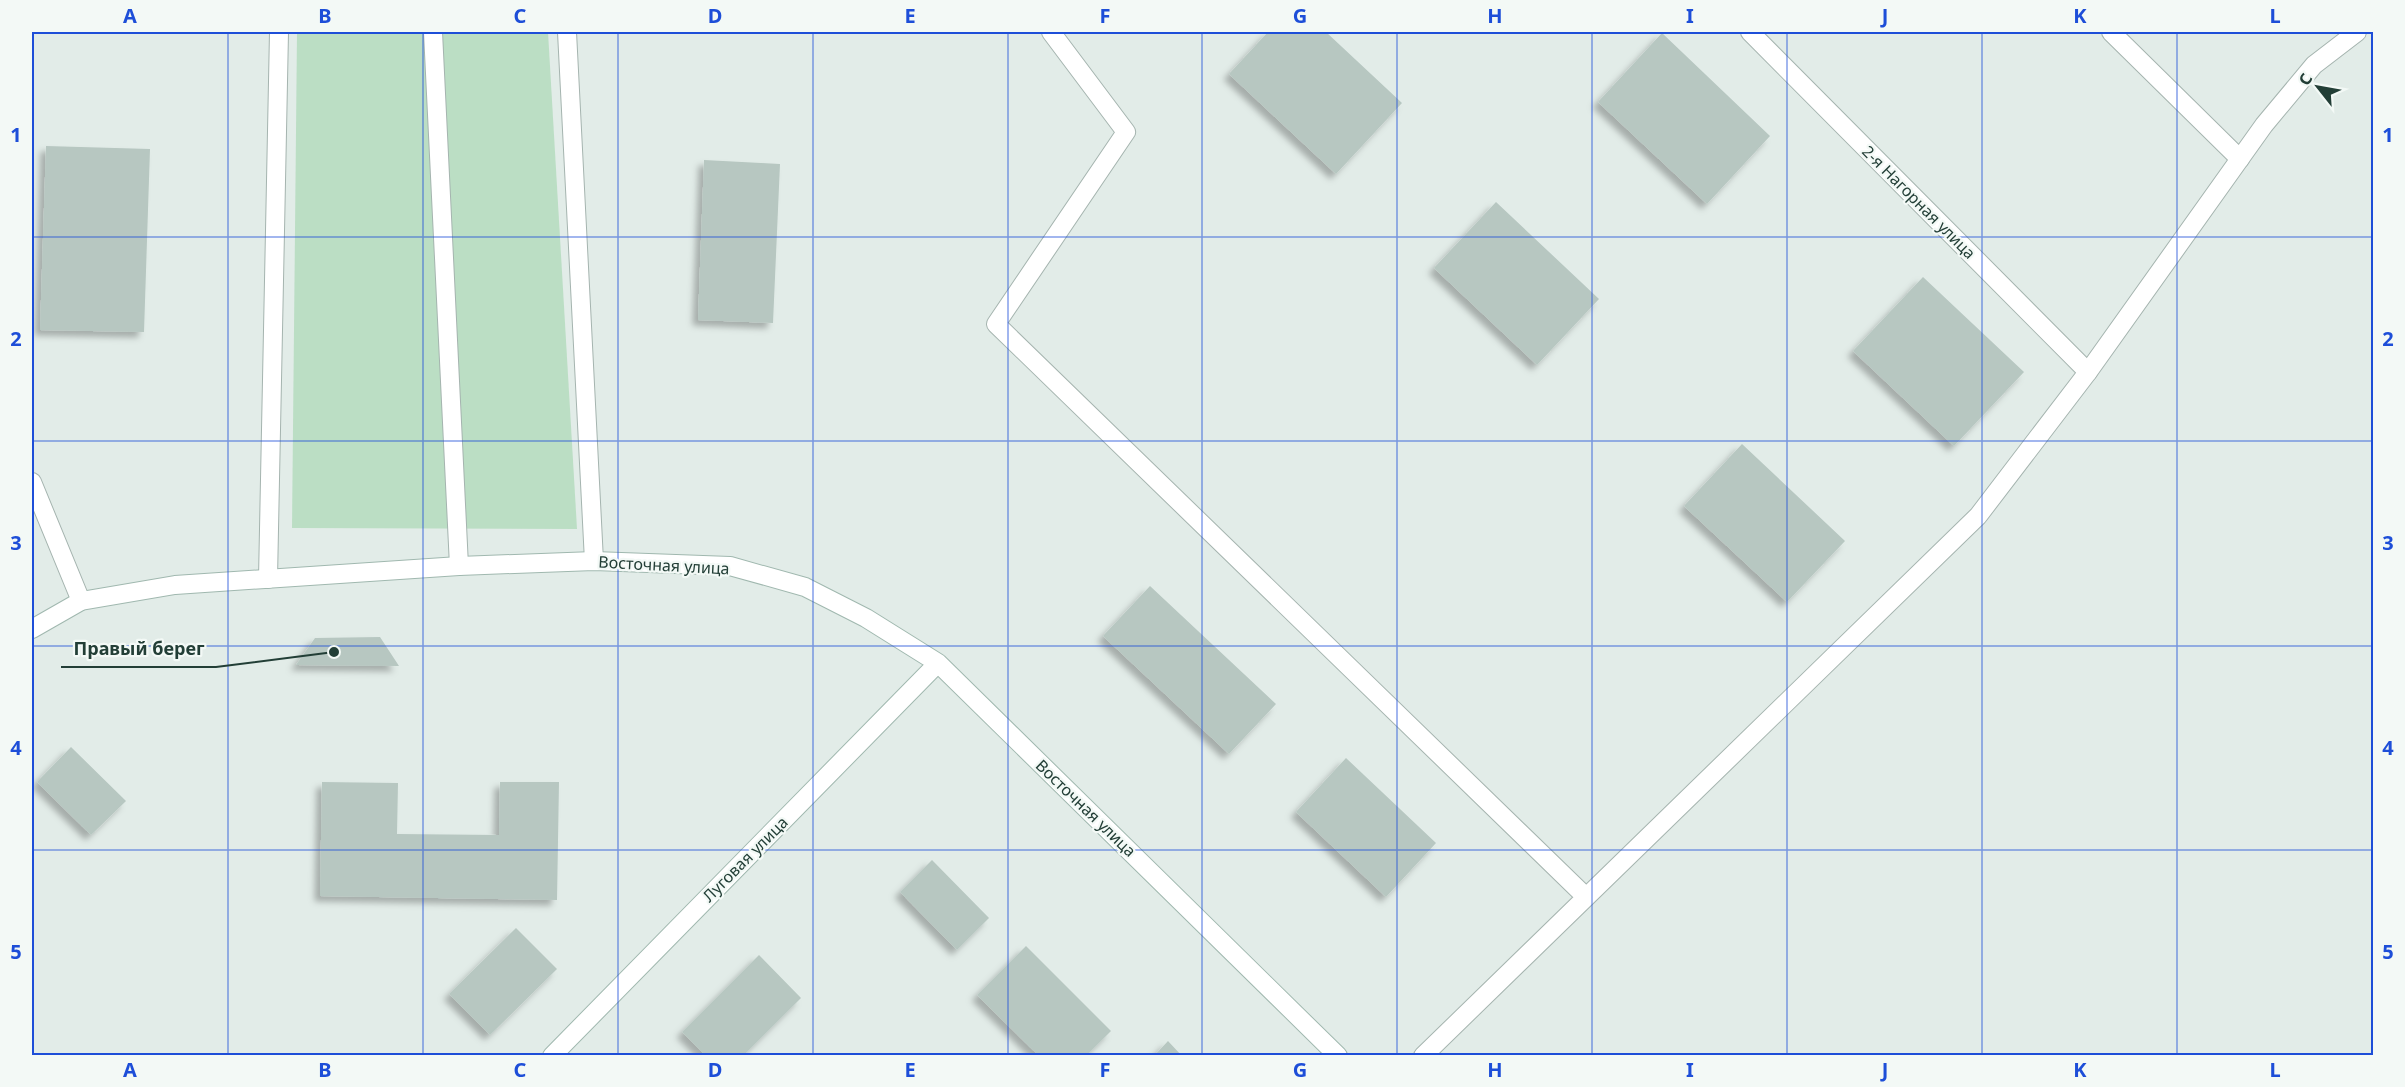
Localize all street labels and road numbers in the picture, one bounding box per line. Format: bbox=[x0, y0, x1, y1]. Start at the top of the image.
street label: 2-я Нагорная улица bbox=[1857, 140, 1981, 264]
street label: Восточная улица bbox=[598, 551, 730, 579]
street label: Восточная улица bbox=[1031, 754, 1141, 862]
street label: Луговая улица bbox=[698, 812, 792, 906]

